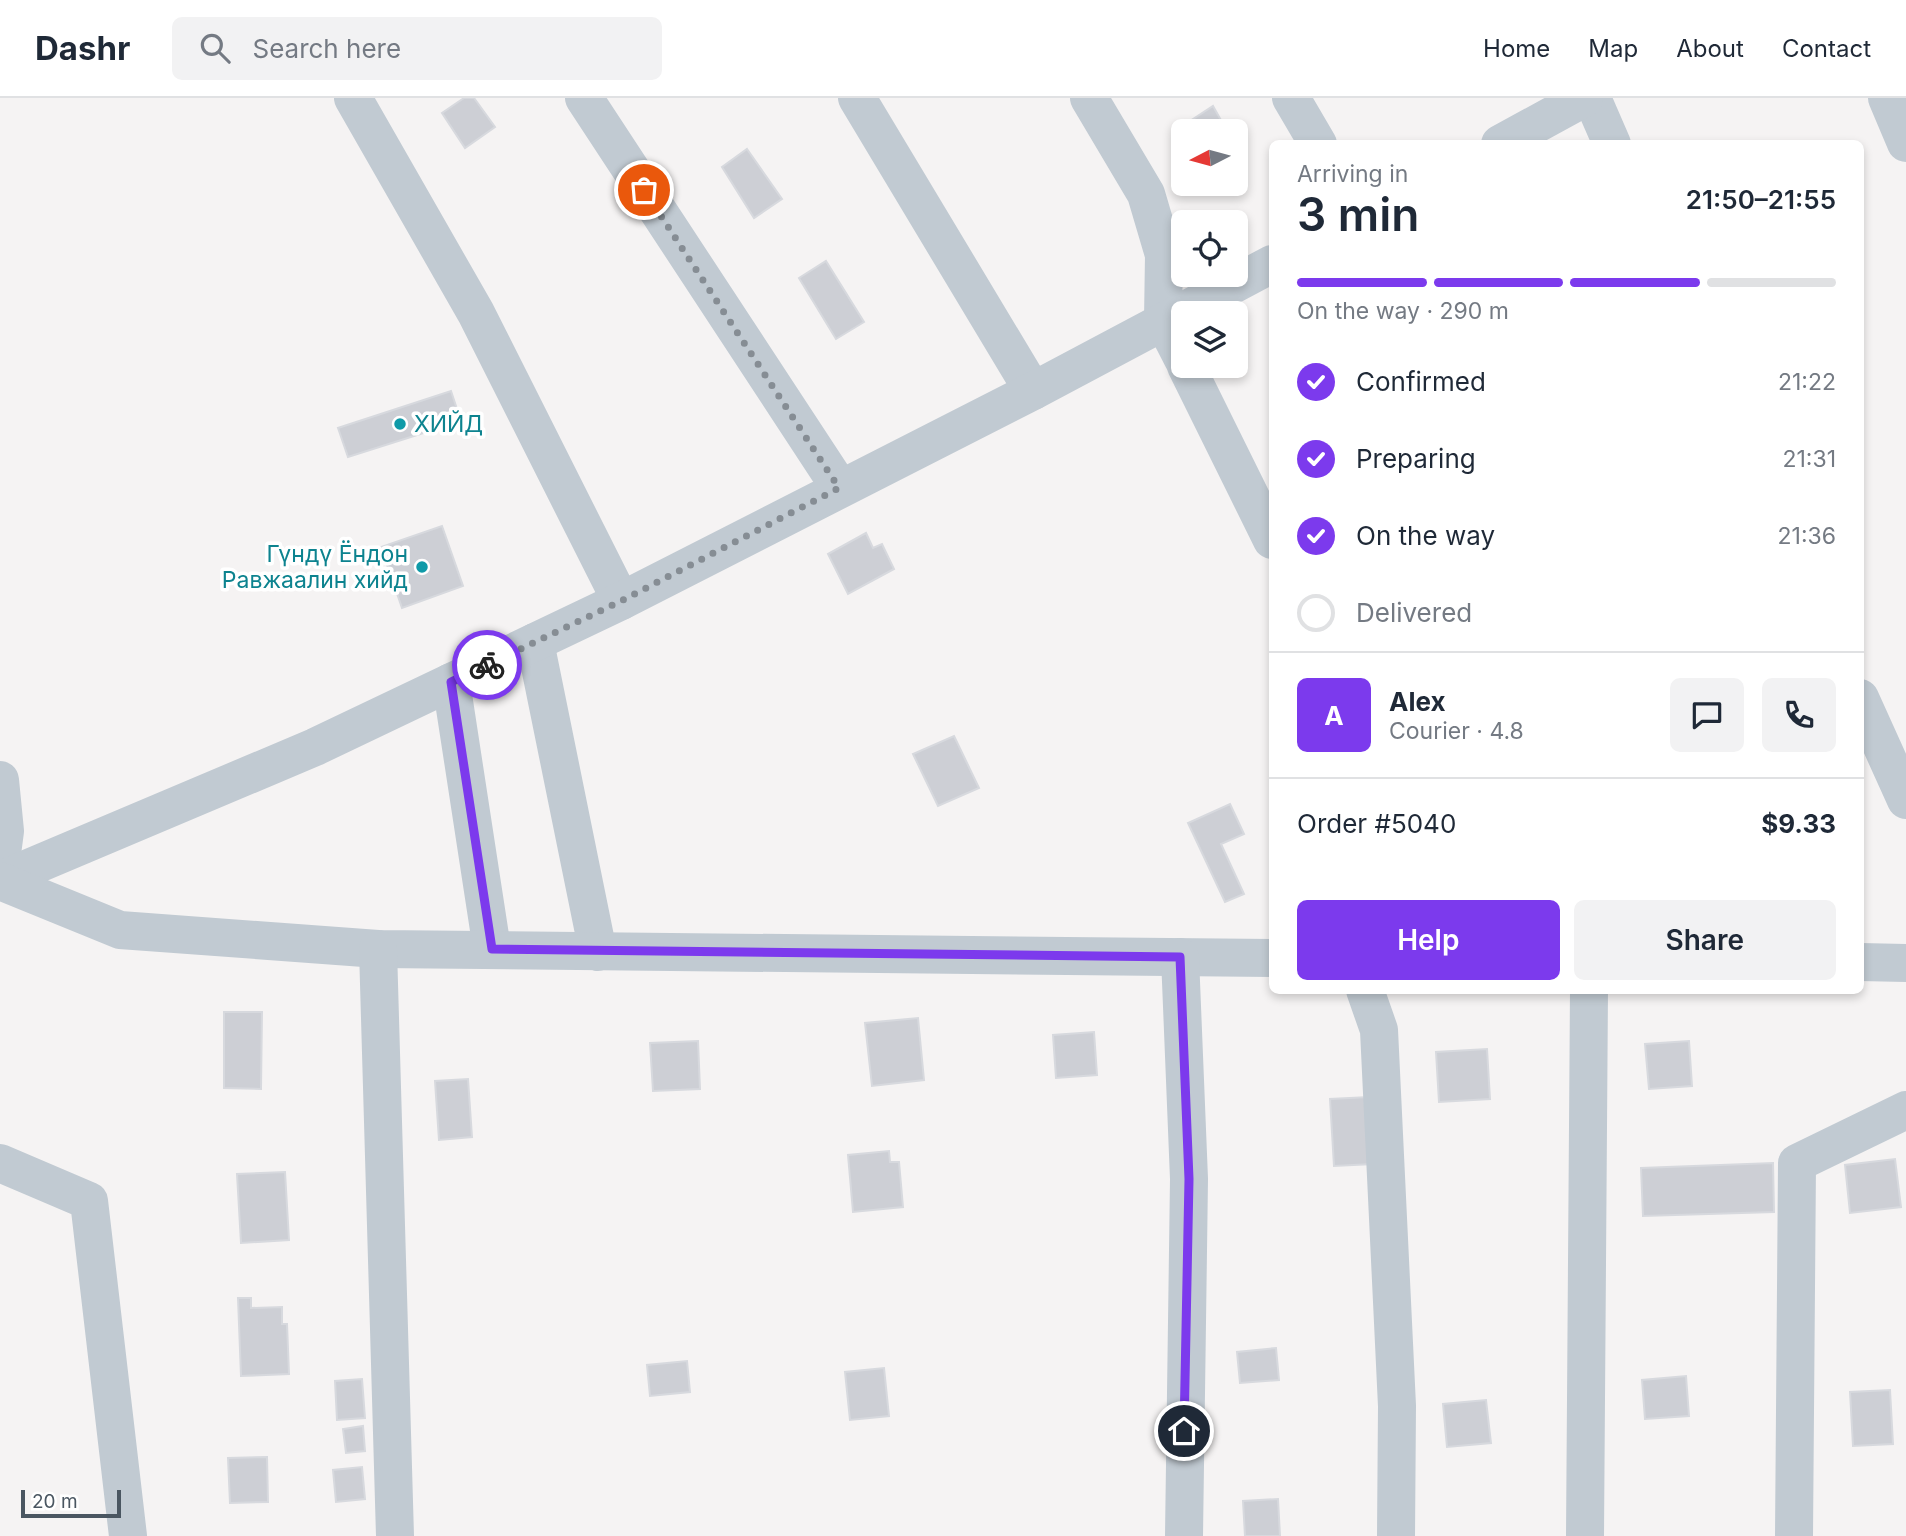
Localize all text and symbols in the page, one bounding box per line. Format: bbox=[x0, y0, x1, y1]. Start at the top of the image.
search box bbox=[172, 17, 662, 80]
text: Dashr bbox=[35, 28, 130, 68]
icon: search bbox=[196, 29, 234, 67]
text: Search here bbox=[252, 33, 401, 64]
text: Home bbox=[1483, 34, 1550, 63]
text: Map bbox=[1588, 34, 1638, 63]
text: About bbox=[1676, 34, 1744, 63]
text: Contact bbox=[1782, 34, 1871, 63]
north arrow bbox=[1171, 119, 1248, 196]
map controls bbox=[1171, 119, 1248, 378]
pin bbox=[614, 160, 674, 220]
text: Arriving in bbox=[1297, 160, 1408, 188]
icon: bag bbox=[625, 171, 663, 209]
text: 21:50–21:55 bbox=[1686, 184, 1836, 215]
text: 3 min bbox=[1297, 186, 1419, 242]
button: locate bbox=[1171, 210, 1248, 287]
text: On the way · 290 m bbox=[1297, 297, 1509, 325]
button: layers bbox=[1171, 301, 1248, 378]
icon: check bbox=[1297, 363, 1335, 401]
text: Confirmed bbox=[1356, 366, 1486, 397]
text: 21:22 bbox=[1778, 368, 1836, 396]
place label: ХИЙД bbox=[414, 410, 483, 438]
marker: ХИЙД bbox=[392, 416, 408, 432]
icon: check bbox=[1297, 440, 1335, 478]
text: Preparing bbox=[1356, 443, 1476, 474]
text: 21:31 bbox=[1782, 445, 1836, 473]
icon: check bbox=[1297, 517, 1335, 555]
text: On the way bbox=[1356, 520, 1495, 551]
text: 21:36 bbox=[1778, 522, 1836, 550]
place label: Гүндү Ёндон Равжаалин хийд bbox=[222, 540, 408, 594]
marker: Гүндү Ёндон Равжаалин хийд bbox=[414, 559, 430, 575]
text: Delivered bbox=[1356, 597, 1472, 628]
courier bbox=[452, 630, 522, 700]
icon: bike bbox=[468, 646, 506, 684]
button: chat bbox=[1670, 678, 1744, 752]
button: phone bbox=[1762, 678, 1836, 752]
text: Alex bbox=[1389, 686, 1446, 717]
text: A bbox=[1324, 700, 1344, 731]
text: Courier · 4.8 bbox=[1389, 717, 1524, 745]
text: Order #5040 bbox=[1297, 808, 1456, 839]
text: $9.33 bbox=[1761, 808, 1836, 839]
button: Help bbox=[1297, 900, 1560, 980]
button: Share bbox=[1574, 900, 1836, 980]
pin bbox=[1154, 1401, 1214, 1461]
icon: home bbox=[1165, 1412, 1203, 1450]
scale bar bbox=[21, 1487, 121, 1519]
text: 20 m bbox=[32, 1490, 78, 1513]

